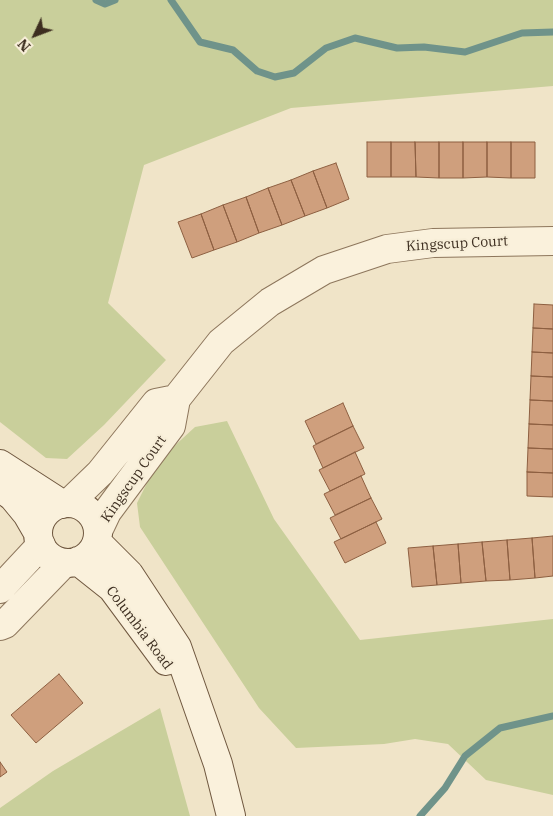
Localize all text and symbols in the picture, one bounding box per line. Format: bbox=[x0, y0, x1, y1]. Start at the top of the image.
north arrow bbox=[10, 10, 60, 60]
text: N bbox=[14, 35, 34, 55]
street label: Kingscup Court bbox=[406, 233, 508, 255]
street label: Kingscup Court bbox=[98, 432, 170, 526]
street label: Columbia Road bbox=[102, 583, 176, 673]

